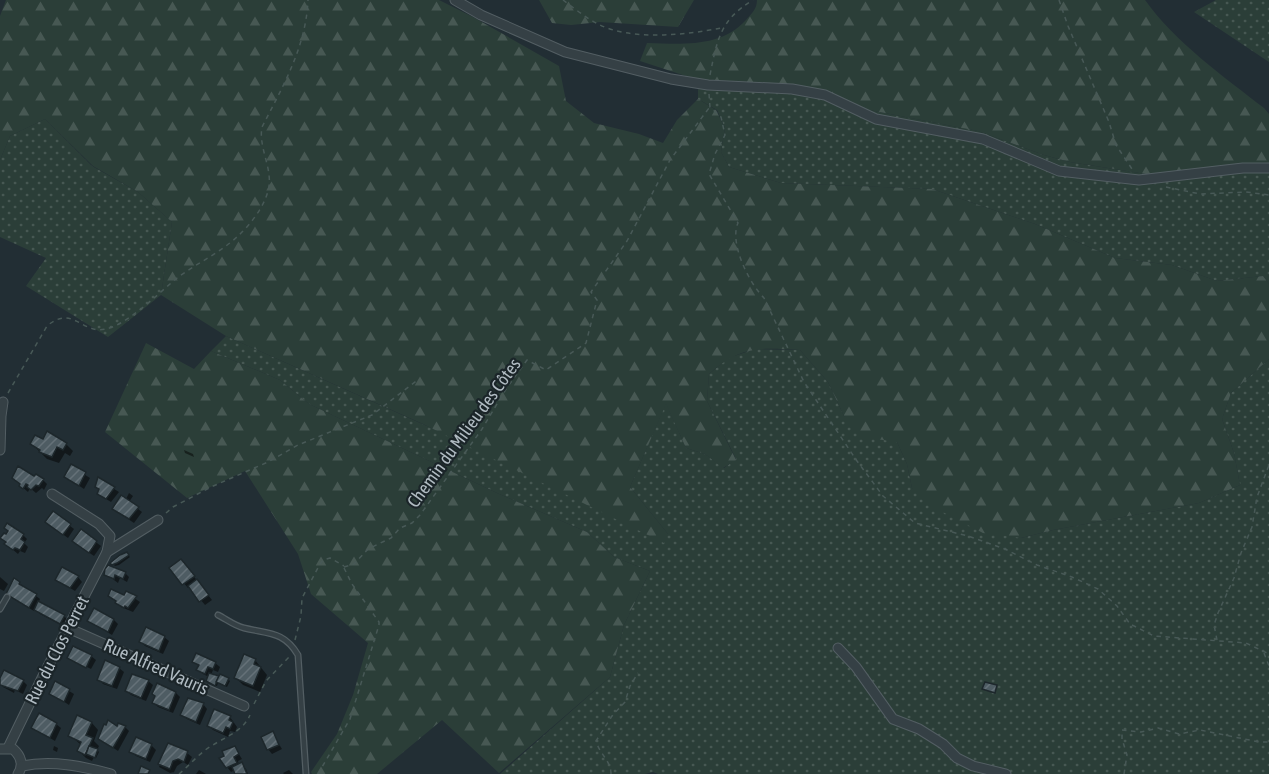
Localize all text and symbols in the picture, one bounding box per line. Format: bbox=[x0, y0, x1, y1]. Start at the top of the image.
street label: Chemin du Milieu des Côtes bbox=[402, 354, 525, 511]
street label: Rue du Clos Perret bbox=[20, 592, 93, 707]
street label: Rue Alfred Vauris bbox=[101, 634, 212, 699]

